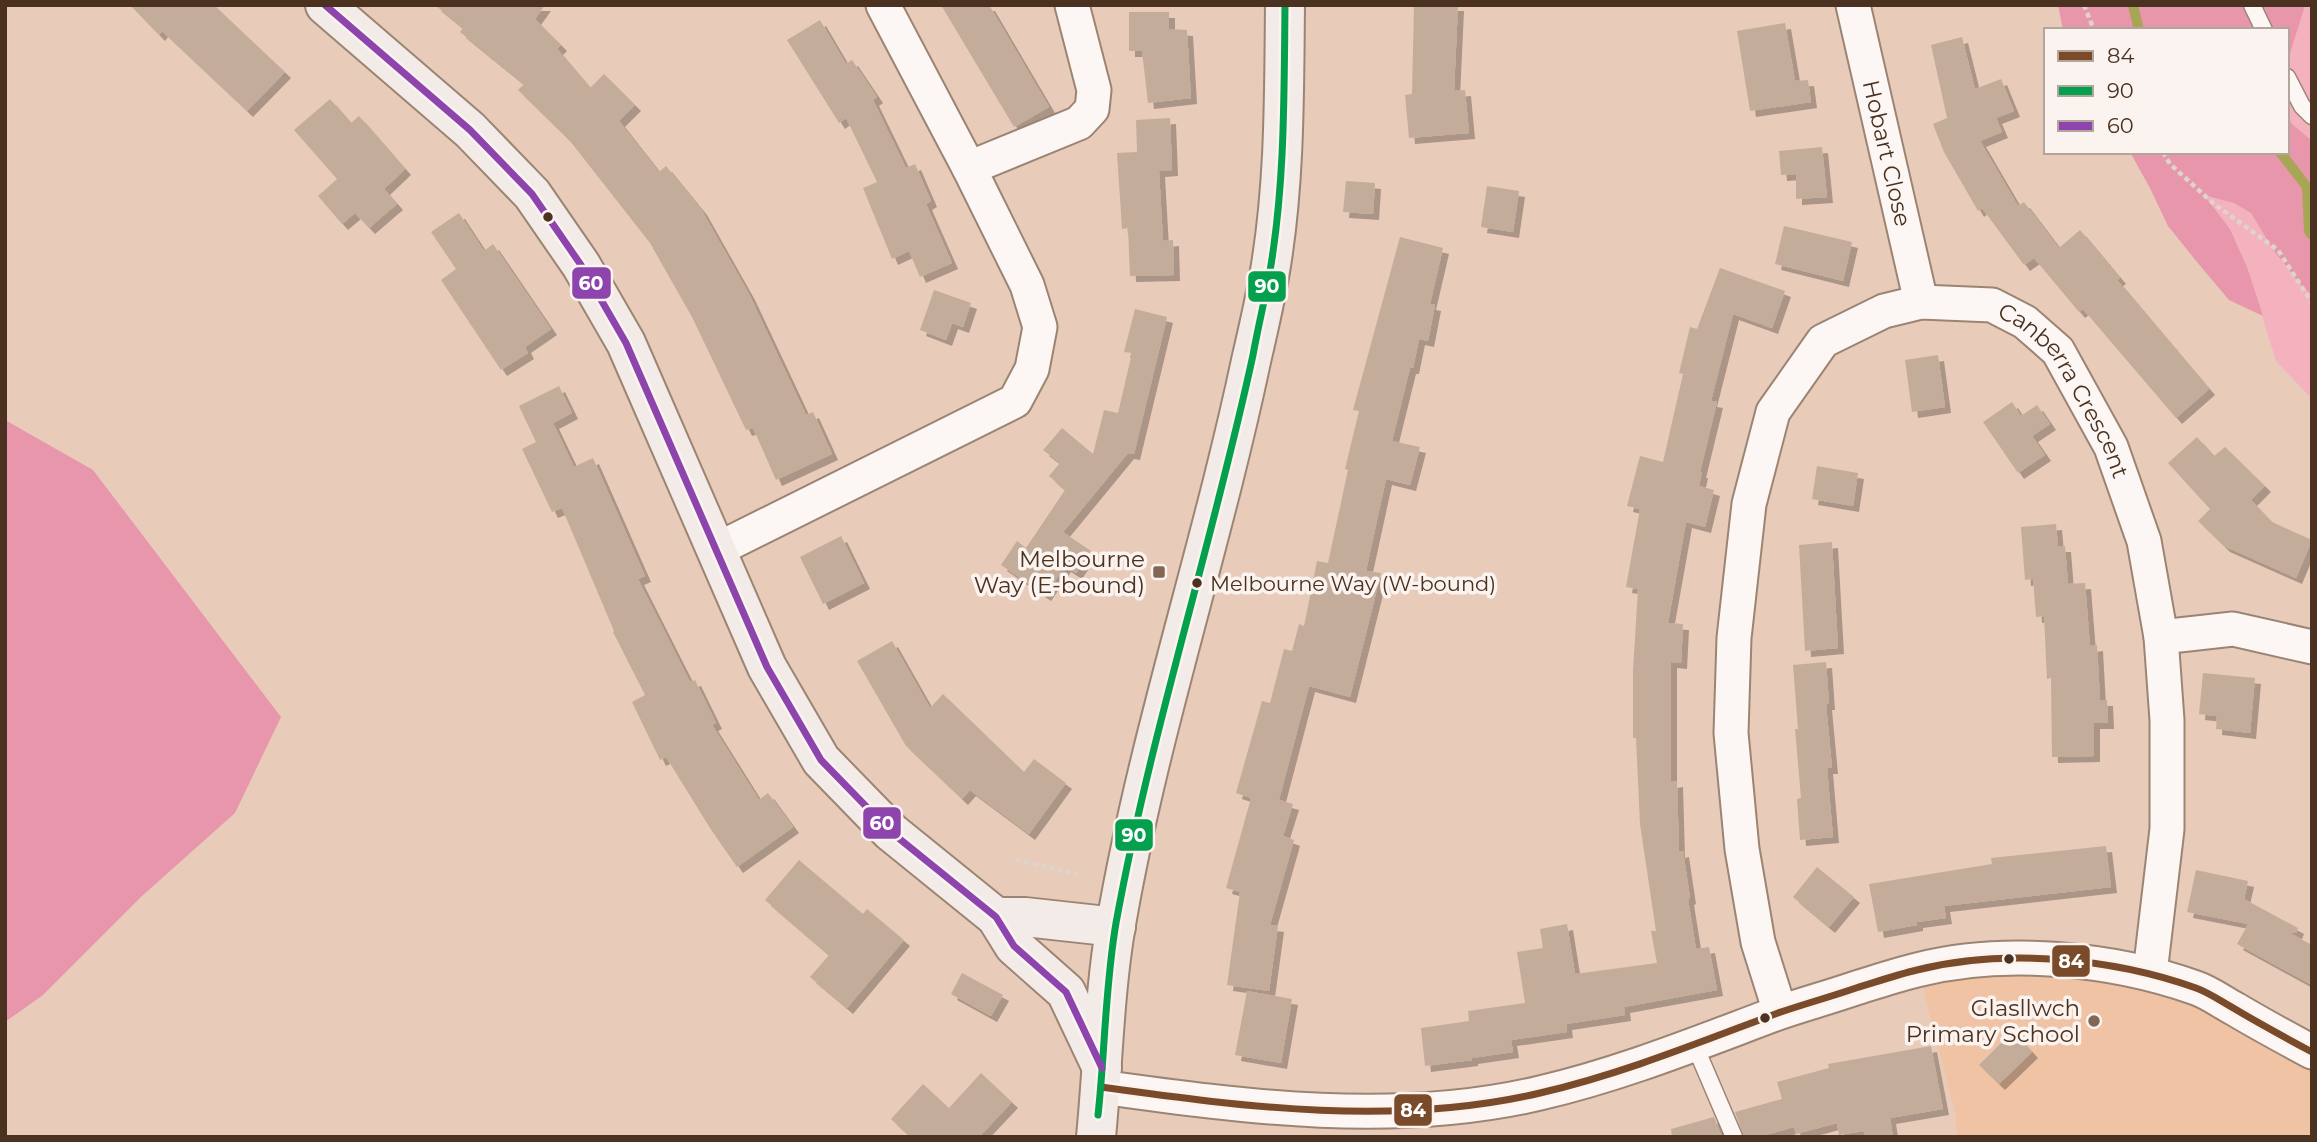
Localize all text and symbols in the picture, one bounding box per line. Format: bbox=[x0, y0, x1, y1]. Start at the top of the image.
legend bbox=[2044, 28, 2289, 154]
text: 84 bbox=[2107, 43, 2134, 68]
street label: Hobart Close bbox=[1857, 77, 1917, 229]
text: 90 bbox=[2107, 78, 2134, 103]
text: 60 bbox=[2107, 113, 2134, 138]
unlabelled marker bbox=[541, 210, 555, 224]
line badge: 60 bbox=[571, 266, 612, 300]
line badge: 90 bbox=[1247, 270, 1287, 303]
text: 60 bbox=[578, 272, 604, 295]
text: 90 bbox=[1254, 275, 1280, 298]
street label: Canberra Crescent bbox=[1994, 297, 2135, 482]
place label: Melbourne Way (E-bound) bbox=[974, 545, 1145, 599]
marker: Melbourne Way (E-bound) bbox=[1151, 564, 1167, 580]
place label: Melbourne Way (W-bound) bbox=[1210, 571, 1496, 596]
marker: Melbourne Way (W-bound) bbox=[1190, 576, 1204, 590]
line badge: 60 bbox=[862, 806, 902, 840]
text: 60 bbox=[869, 812, 895, 835]
line badge: 90 bbox=[1114, 818, 1154, 852]
text: 90 bbox=[1121, 824, 1147, 847]
line badge: 84 bbox=[2051, 944, 2091, 978]
text: 84 bbox=[2058, 950, 2084, 973]
unlabelled marker bbox=[2002, 952, 2016, 966]
place label: Glasllwch Primary School bbox=[1906, 994, 2080, 1048]
unlabelled marker bbox=[1758, 1011, 1772, 1025]
marker: Glasllwch Primary School bbox=[2086, 1013, 2102, 1029]
line badge: 84 bbox=[1393, 1093, 1433, 1127]
text: 84 bbox=[1400, 1099, 1426, 1122]

